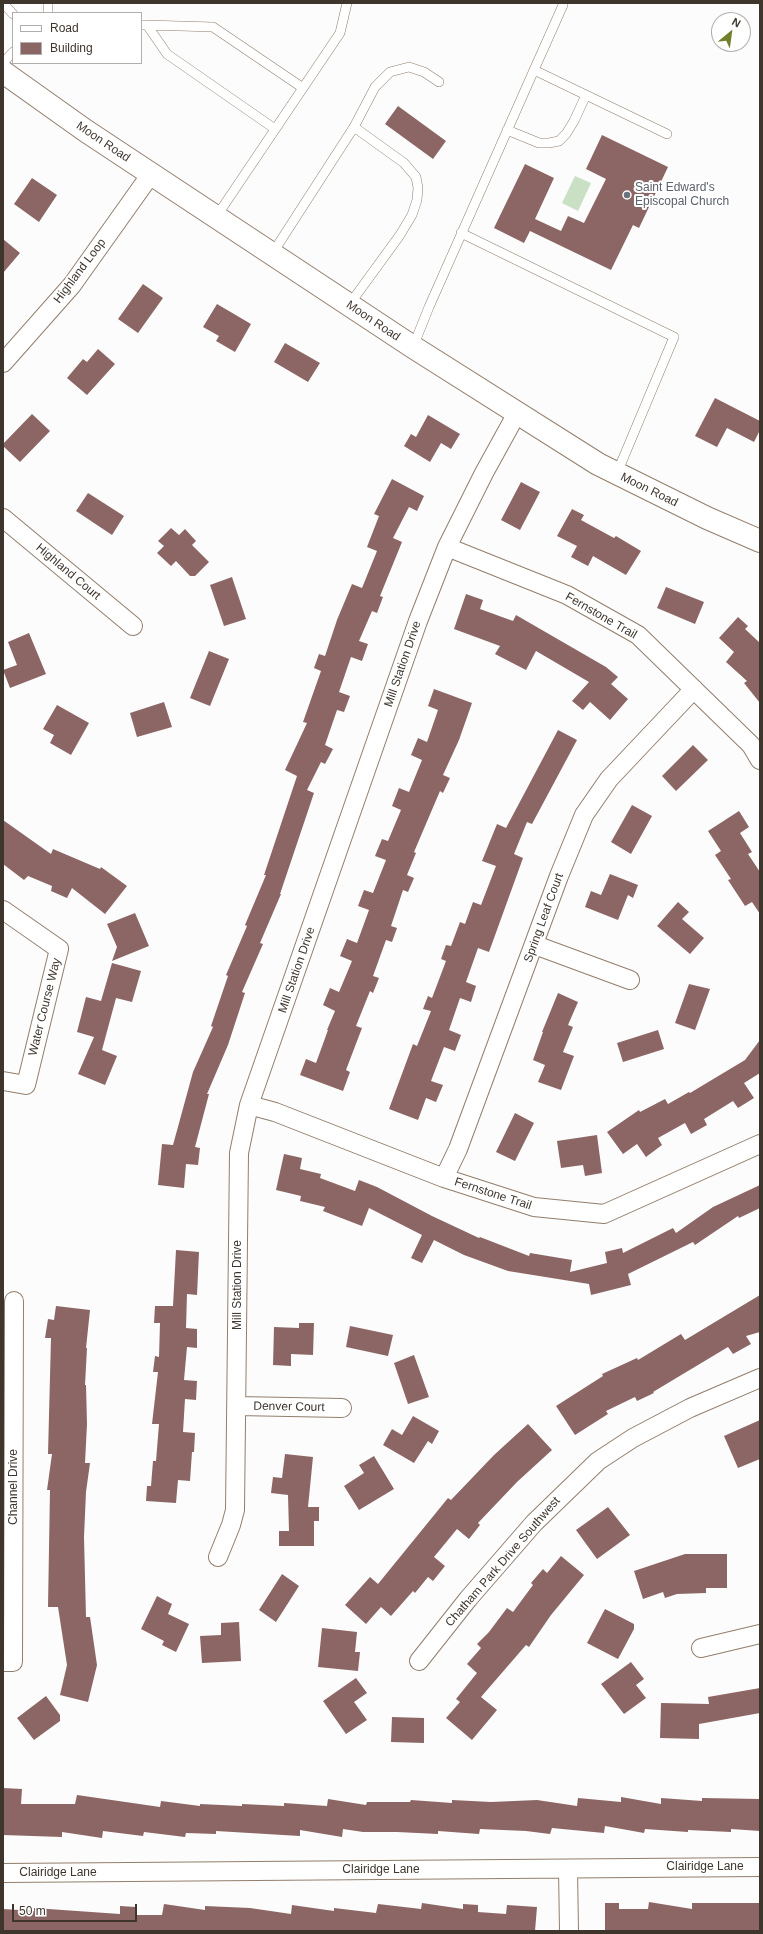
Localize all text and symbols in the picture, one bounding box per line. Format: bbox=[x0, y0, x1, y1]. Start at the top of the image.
legend bbox=[12, 12, 142, 64]
north arrow bbox=[711, 12, 751, 52]
text: N bbox=[730, 15, 743, 30]
text: Road bbox=[50, 21, 79, 35]
text: Building bbox=[50, 41, 93, 55]
street label: Moon Road bbox=[73, 119, 133, 165]
place label: Saint Edward's Episcopal Church bbox=[635, 181, 729, 209]
marker: Saint Edward's Episcopal Church bbox=[622, 190, 632, 200]
street label: Highland Loop bbox=[51, 236, 109, 306]
street label: Moon Road bbox=[343, 298, 403, 344]
street label: Moon Road bbox=[618, 470, 680, 510]
street label: Highland Court bbox=[33, 541, 103, 603]
street label: Fernstone Trail bbox=[563, 590, 639, 642]
street label: Mill Station Drive bbox=[382, 619, 424, 709]
street label: Spring Leaf Court bbox=[521, 871, 567, 965]
street label: Mill Station Drive bbox=[276, 925, 318, 1015]
street label: Water Course Way bbox=[26, 957, 64, 1057]
street label: Fernstone Trail bbox=[453, 1175, 533, 1213]
street label: Mill Station Drive bbox=[231, 1240, 245, 1330]
street label: Denver Court bbox=[253, 1399, 325, 1415]
street label: Channel Drive bbox=[7, 1449, 21, 1525]
street label: Chatham Park Drive Southwest bbox=[443, 1494, 563, 1630]
street label: Clairidge Lane bbox=[666, 1860, 744, 1874]
street label: Clairidge Lane bbox=[342, 1863, 420, 1877]
street label: Clairidge Lane bbox=[19, 1866, 97, 1880]
scale bar bbox=[14, 1896, 139, 1922]
text: 50 m bbox=[19, 1904, 46, 1918]

